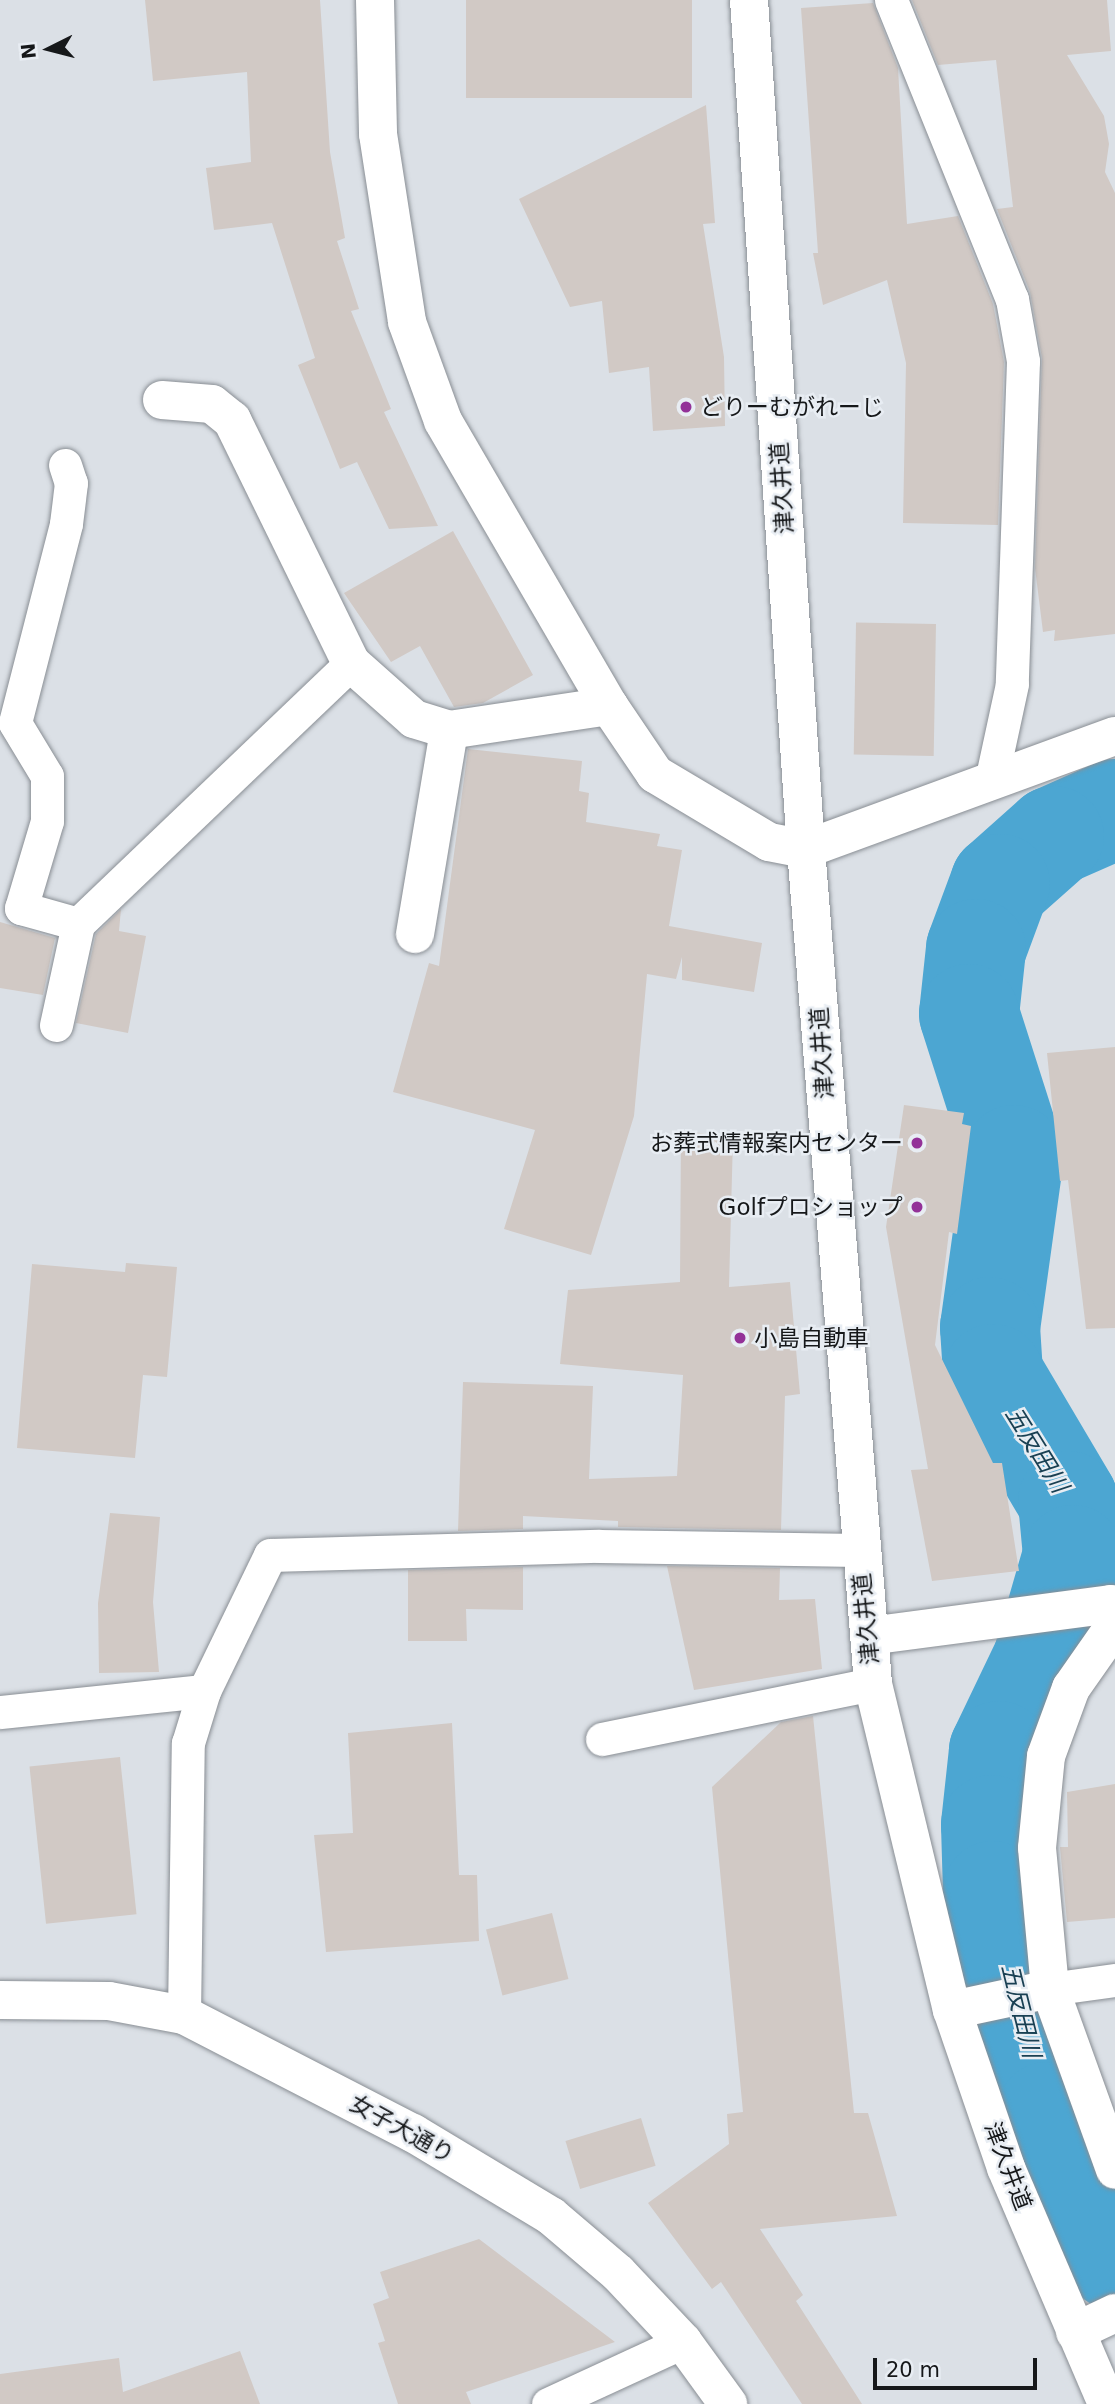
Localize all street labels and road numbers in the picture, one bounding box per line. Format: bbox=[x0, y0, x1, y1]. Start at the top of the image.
street label: 津久井道 bbox=[765, 441, 799, 535]
street label: 津久井道 bbox=[805, 1006, 839, 1100]
street label: 津久井道 bbox=[847, 1572, 885, 1666]
street label: 女子大通り bbox=[345, 2089, 459, 2169]
street label: 津久井道 bbox=[979, 2118, 1037, 2214]

